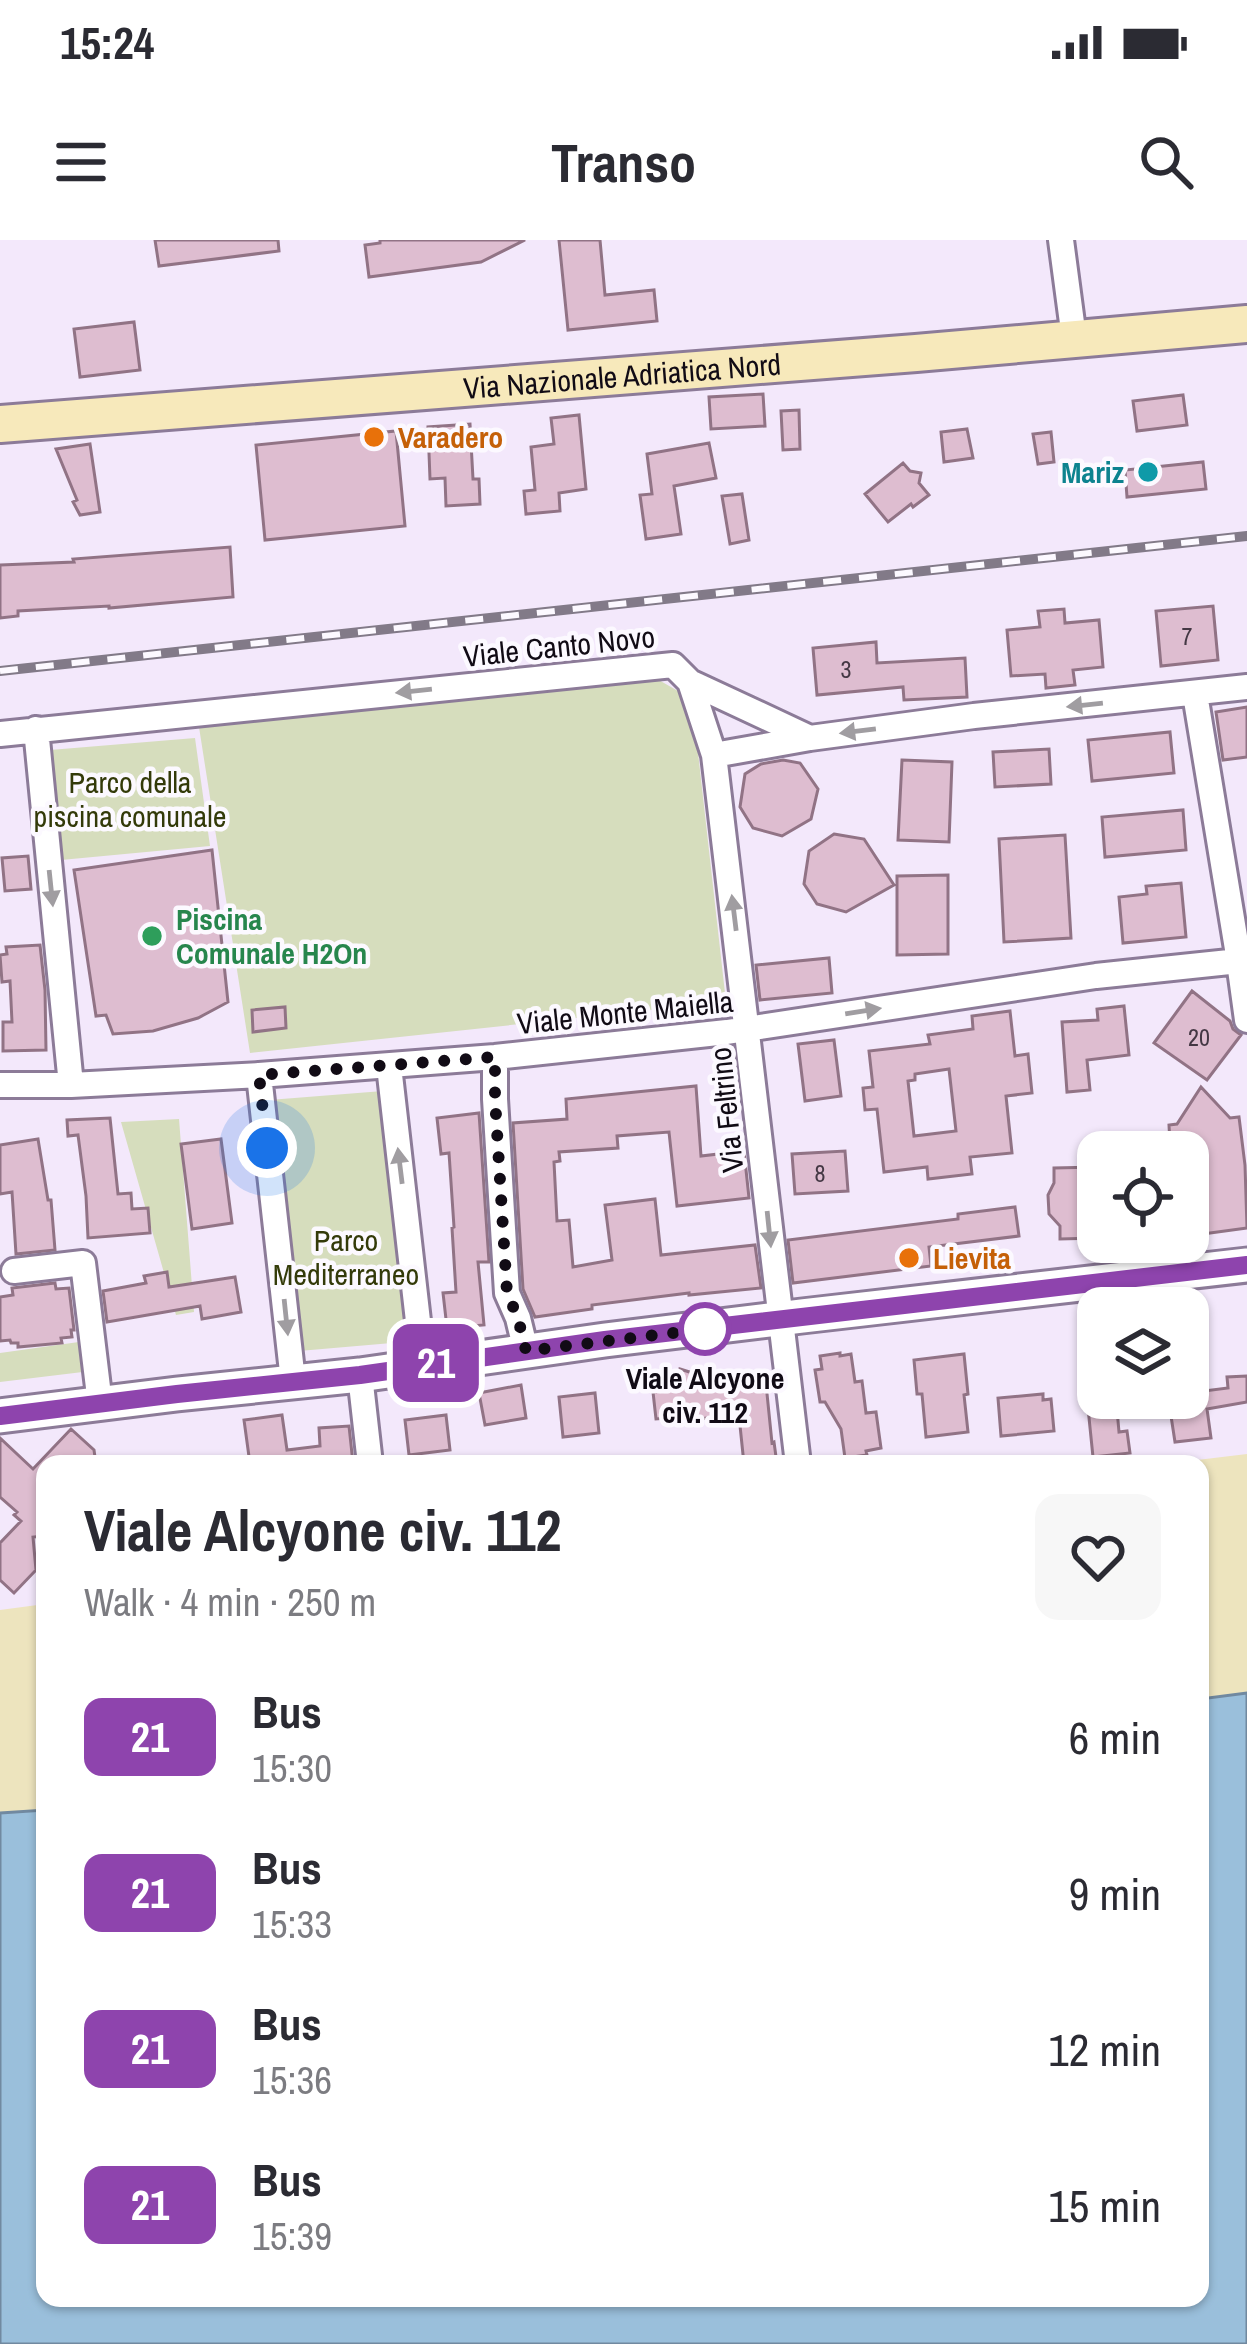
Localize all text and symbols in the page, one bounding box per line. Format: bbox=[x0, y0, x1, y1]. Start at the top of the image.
text: 15:24 bbox=[60, 12, 154, 73]
text: Transo bbox=[551, 126, 696, 199]
icon: menu bbox=[48, 129, 114, 195]
icon: search bbox=[1133, 129, 1199, 195]
street label: Via Nazionale Adriatica Nord bbox=[462, 344, 782, 408]
place label: Varadero bbox=[398, 417, 503, 457]
marker: Varadero bbox=[361, 424, 387, 450]
place label: Mariz bbox=[1061, 452, 1124, 492]
marker: Mariz bbox=[1135, 459, 1161, 485]
street label: Viale Canto Novo bbox=[461, 616, 657, 676]
house number: 7 bbox=[1182, 620, 1193, 652]
house number: 3 bbox=[841, 653, 851, 685]
one-way arrow bbox=[395, 682, 432, 701]
one-way arrow bbox=[1065, 696, 1103, 715]
one-way arrow bbox=[839, 722, 876, 741]
park label: Parco della piscina comunale bbox=[34, 762, 226, 836]
one-way arrow bbox=[42, 870, 61, 907]
one-way arrow bbox=[724, 893, 743, 931]
place label: Piscina Comunale H2On bbox=[176, 899, 367, 973]
marker: Piscina Comunale H2On bbox=[139, 923, 165, 949]
street label: Viale Monte Maiella bbox=[515, 981, 735, 1043]
one-way arrow bbox=[845, 1001, 882, 1020]
house number: 20 bbox=[1188, 1021, 1210, 1053]
street label: Via Feltrino bbox=[700, 1045, 752, 1175]
your location bbox=[237, 1118, 297, 1178]
map controls bbox=[1077, 1131, 1209, 1419]
button: locate bbox=[1077, 1131, 1209, 1263]
one-way arrow bbox=[391, 1147, 410, 1184]
house number: 8 bbox=[815, 1157, 825, 1189]
one-way arrow bbox=[760, 1210, 779, 1248]
park label: Parco Mediterraneo bbox=[273, 1220, 419, 1294]
place label: Lievita bbox=[933, 1238, 1011, 1278]
marker: Lievita bbox=[896, 1245, 922, 1271]
button: layers bbox=[1077, 1287, 1209, 1419]
one-way arrow bbox=[277, 1299, 296, 1336]
marker: Viale Alcyone civ. 112 bbox=[680, 1304, 730, 1354]
line badge: 21 bbox=[382, 1324, 490, 1402]
text: 21 bbox=[417, 1335, 455, 1391]
place label: Viale Alcyone civ. 112 bbox=[626, 1358, 784, 1432]
text: Viale Alcyone civ. 112 bbox=[84, 1492, 561, 1569]
button: heart bbox=[1035, 1494, 1161, 1620]
text: Walk · 4 min · 250 m bbox=[84, 1576, 376, 1628]
text: Bus bbox=[252, 1681, 322, 1742]
text: 6 min bbox=[1069, 1707, 1161, 1768]
text: 21 bbox=[131, 1709, 169, 1765]
text: 15:30 bbox=[252, 1742, 332, 1794]
text: Bus bbox=[252, 1837, 322, 1898]
text: 9 min bbox=[1069, 1863, 1161, 1924]
text: 21 bbox=[131, 1865, 169, 1921]
text: 15:33 bbox=[252, 1898, 332, 1950]
text: Bus bbox=[252, 1993, 322, 2054]
text: 12 min bbox=[1048, 2019, 1161, 2080]
text: 21 bbox=[131, 2021, 169, 2077]
text: 15:36 bbox=[252, 2054, 332, 2106]
text: Bus bbox=[252, 2149, 322, 2210]
text: 15 min bbox=[1048, 2175, 1161, 2236]
text: 21 bbox=[131, 2177, 169, 2233]
text: 15:39 bbox=[252, 2210, 332, 2262]

